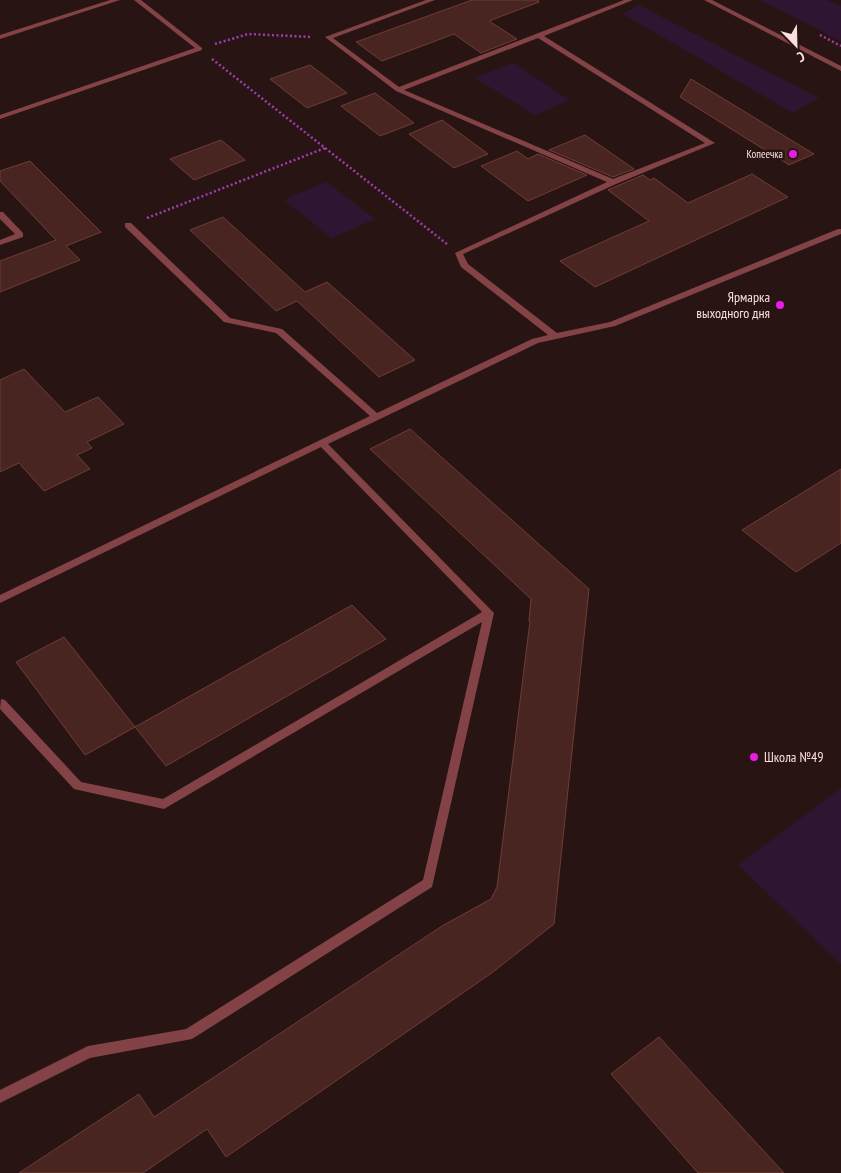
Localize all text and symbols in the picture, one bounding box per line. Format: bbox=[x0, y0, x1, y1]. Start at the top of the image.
north arrow bbox=[771, 20, 821, 70]
text: С bbox=[794, 47, 808, 67]
place label: Копеечка bbox=[747, 147, 783, 161]
marker: Копеечка bbox=[787, 148, 799, 160]
place label: Ярмарка выходного дня bbox=[696, 288, 770, 322]
marker: Ярмарка выходного дня bbox=[774, 299, 786, 311]
place label: Школа №49 bbox=[764, 748, 824, 766]
marker: Школа №49 bbox=[748, 751, 760, 763]

